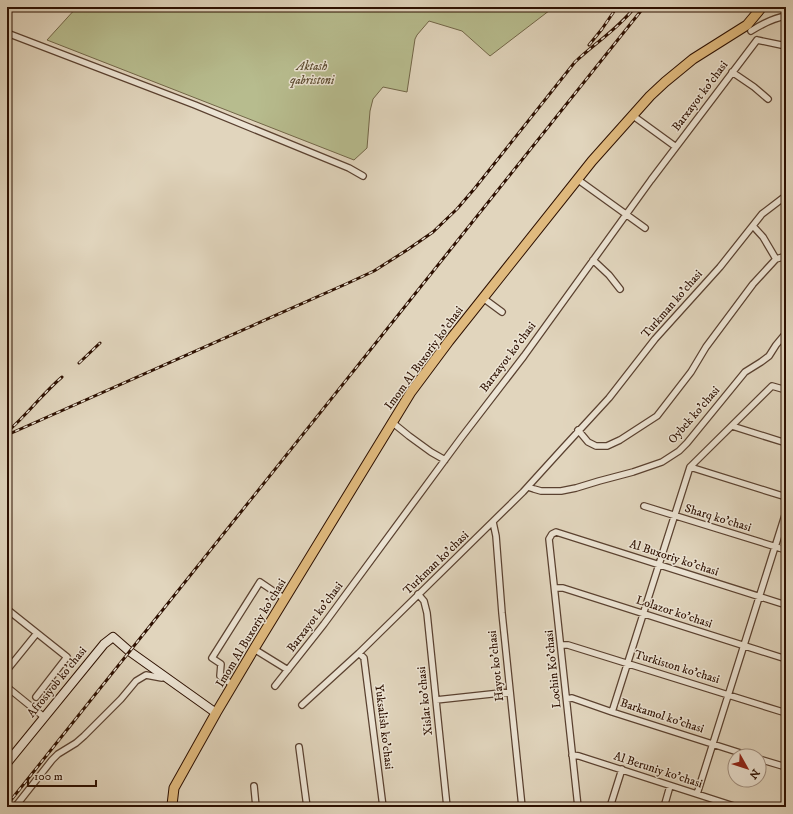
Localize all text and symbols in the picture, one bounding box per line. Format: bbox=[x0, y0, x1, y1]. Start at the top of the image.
street label: Barxayot ko'chasi bbox=[669, 58, 731, 134]
park label: Aktash qabristoni bbox=[289, 59, 335, 88]
street label: Turkman ko'chasi bbox=[638, 267, 706, 341]
street label: Imom Al Buxoriy ko'chasi bbox=[381, 303, 467, 413]
street label: Barxayot ko'chasi bbox=[477, 319, 539, 395]
street label: Oybek ko'chasi bbox=[665, 383, 723, 447]
street label: Sharq ko'chasi bbox=[683, 501, 753, 535]
street label: Turkman ko'chasi bbox=[400, 528, 472, 598]
street label: Al Buxoriy ko'chasi bbox=[628, 537, 720, 579]
street label: Imom Al Buxoriy ko'chasi bbox=[213, 576, 289, 690]
street label: Barxayot ko'chasi bbox=[284, 579, 346, 655]
street label: Lolazor ko'chasi bbox=[634, 593, 714, 631]
street label: Lochin Ko'chasi bbox=[541, 629, 565, 709]
street label: Hayot ko'chasi bbox=[485, 630, 507, 702]
street label: Afrosiyob ko'chasi bbox=[24, 644, 90, 720]
street label: Turkiston ko'chasi bbox=[633, 647, 721, 687]
street label: Xislat ko'chasi bbox=[414, 666, 436, 736]
street label: Yuksalish ko'chasi bbox=[371, 684, 397, 770]
street label: Barkamol ko'chasi bbox=[618, 695, 706, 737]
north arrow bbox=[727, 748, 767, 788]
street label: Al Beruniy ko'chasi bbox=[612, 749, 704, 791]
scale bar bbox=[28, 762, 96, 788]
text: N bbox=[746, 766, 762, 782]
text: 100 m bbox=[34, 769, 63, 784]

